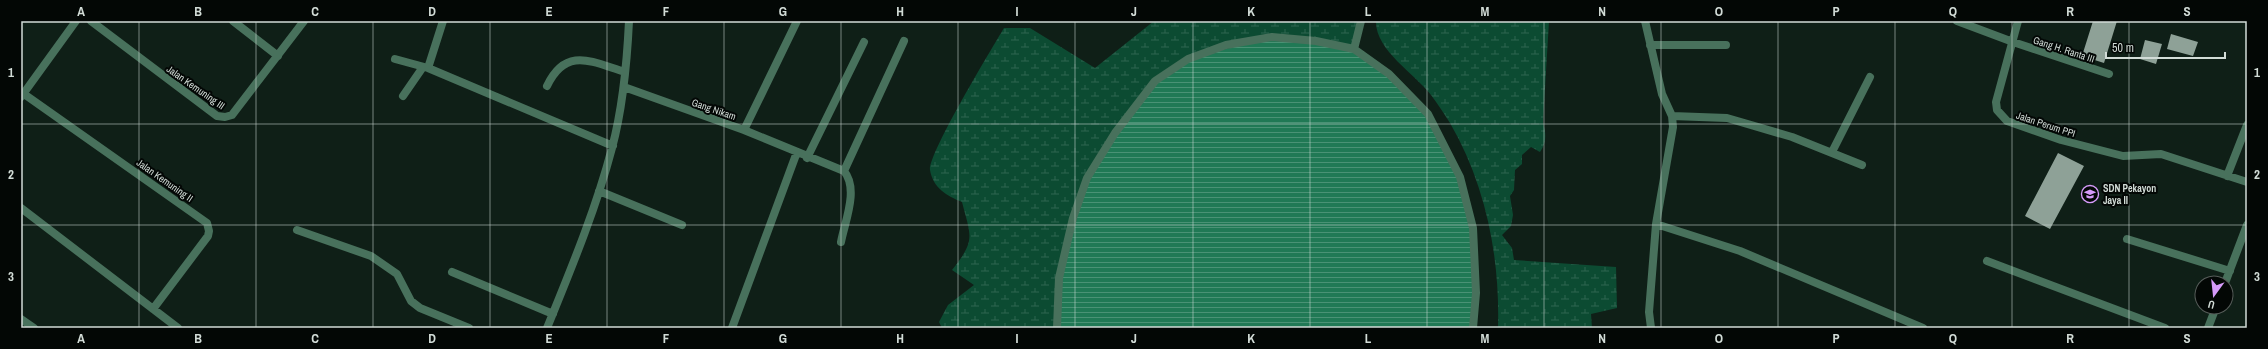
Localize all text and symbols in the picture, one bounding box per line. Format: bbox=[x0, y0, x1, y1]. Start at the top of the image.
text: A bbox=[77, 3, 85, 20]
text: B bbox=[194, 3, 202, 20]
text: C bbox=[311, 3, 319, 20]
text: D bbox=[428, 3, 436, 20]
text: E bbox=[545, 3, 553, 20]
text: F bbox=[663, 3, 670, 20]
text: G bbox=[779, 3, 787, 20]
text: H bbox=[896, 3, 904, 20]
text: I bbox=[1016, 3, 1019, 20]
text: J bbox=[1131, 3, 1137, 20]
text: K bbox=[1247, 3, 1255, 20]
text: L bbox=[1365, 3, 1372, 20]
text: M bbox=[1481, 3, 1490, 20]
text: N bbox=[1598, 3, 1606, 20]
text: O bbox=[1715, 3, 1723, 20]
text: P bbox=[1832, 3, 1840, 20]
text: Q bbox=[1949, 3, 1957, 20]
text: R bbox=[2066, 3, 2074, 20]
text: S bbox=[2183, 3, 2191, 20]
street label: Gang H. Ranta III bbox=[2031, 33, 2096, 66]
scale bar bbox=[2106, 34, 2225, 60]
text: 50 m bbox=[2112, 40, 2134, 56]
street label: Jalan Kemuning III bbox=[164, 62, 227, 112]
text: 1 bbox=[8, 64, 14, 81]
text: 1 bbox=[2254, 64, 2260, 81]
street label: Gang Nikam bbox=[690, 96, 738, 123]
street label: Jalan Perum PPI bbox=[2015, 109, 2077, 140]
street label: Jalan Kemuning II bbox=[134, 156, 196, 205]
text: 2 bbox=[8, 166, 14, 183]
text: 2 bbox=[2254, 166, 2260, 183]
place label: SDN Pekayon Jaya II bbox=[2103, 182, 2156, 207]
school or university icon: SDN Pekayon Jaya II bbox=[2080, 184, 2100, 204]
text: 3 bbox=[8, 268, 14, 285]
text: 3 bbox=[2254, 268, 2260, 285]
north arrow bbox=[2194, 275, 2234, 315]
text: U bbox=[2206, 297, 2216, 312]
text: A bbox=[77, 330, 85, 347]
text: B bbox=[194, 330, 202, 347]
text: C bbox=[311, 330, 319, 347]
text: D bbox=[428, 330, 436, 347]
text: E bbox=[545, 330, 553, 347]
text: F bbox=[663, 330, 670, 347]
text: G bbox=[779, 330, 787, 347]
text: H bbox=[896, 330, 904, 347]
text: I bbox=[1016, 330, 1019, 347]
text: J bbox=[1131, 330, 1137, 347]
text: K bbox=[1247, 330, 1255, 347]
text: L bbox=[1365, 330, 1372, 347]
text: M bbox=[1481, 330, 1490, 347]
text: N bbox=[1598, 330, 1606, 347]
text: O bbox=[1715, 330, 1723, 347]
text: P bbox=[1832, 330, 1840, 347]
text: Q bbox=[1949, 330, 1957, 347]
text: R bbox=[2066, 330, 2074, 347]
text: S bbox=[2183, 330, 2191, 347]

